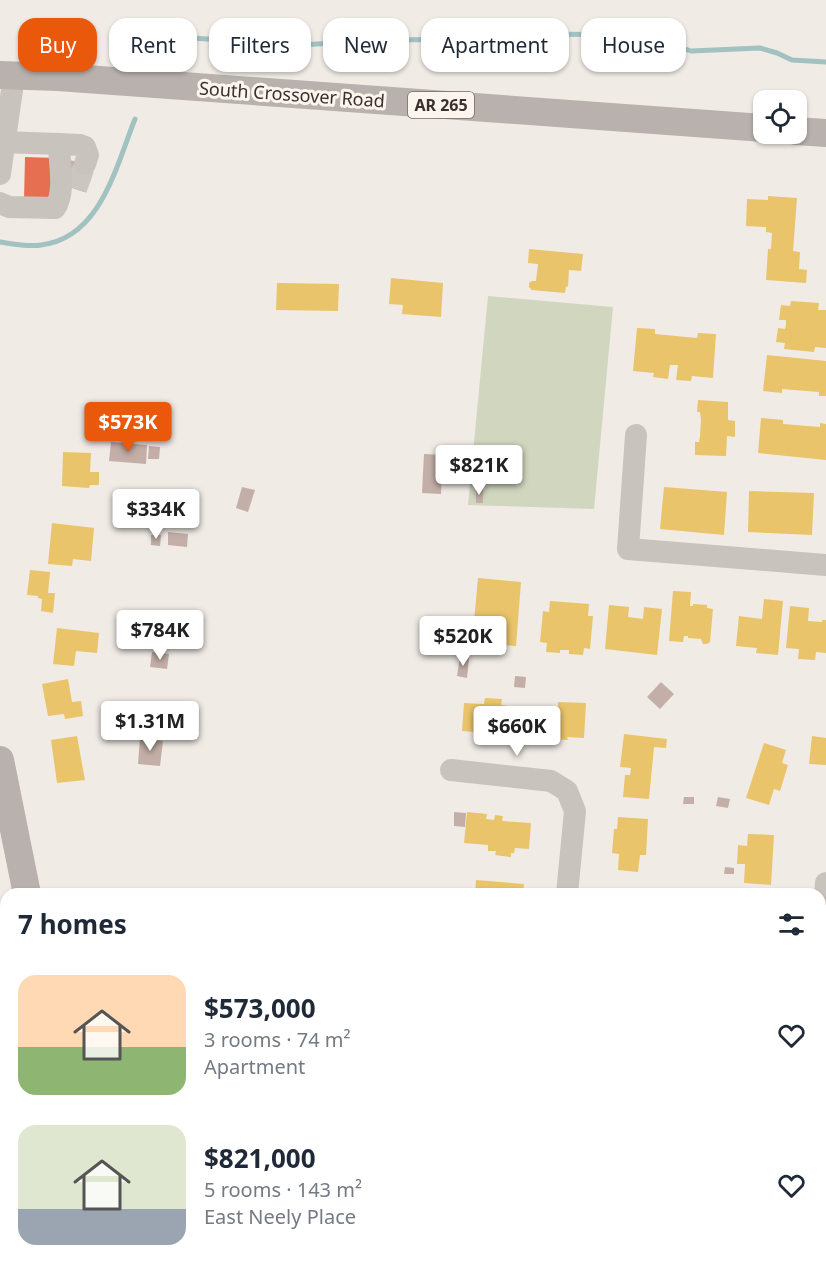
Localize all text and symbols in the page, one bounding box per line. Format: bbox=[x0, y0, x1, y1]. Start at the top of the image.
chip: Buy bbox=[18, 18, 97, 72]
chip: Rent bbox=[109, 18, 197, 72]
chip: Filters bbox=[209, 18, 311, 72]
chip: New bbox=[323, 18, 409, 72]
chip: Apartment bbox=[421, 18, 569, 72]
chip: House bbox=[581, 18, 686, 72]
street label: South Crossover Road bbox=[198, 76, 386, 112]
map controls bbox=[753, 90, 807, 144]
button: locate bbox=[753, 90, 807, 144]
road number: AR 265 bbox=[408, 92, 474, 118]
pin: $573K bbox=[86, 402, 170, 453]
text: $573K bbox=[98, 408, 158, 435]
pin: $821K bbox=[437, 445, 521, 496]
text: $821K bbox=[449, 451, 509, 478]
pin: $334K bbox=[114, 489, 198, 540]
text: $334K bbox=[126, 495, 186, 522]
pin: $784K bbox=[118, 610, 202, 661]
text: $784K bbox=[130, 616, 190, 643]
pin: $520K bbox=[421, 616, 505, 667]
text: $520K bbox=[433, 622, 493, 649]
pin: $1.31M bbox=[101, 701, 199, 752]
pin: $660K bbox=[475, 706, 559, 757]
text: $1.31M bbox=[115, 707, 185, 734]
text: $660K bbox=[487, 712, 547, 739]
text: 7 homes bbox=[18, 906, 127, 942]
icon: filters bbox=[775, 908, 808, 941]
text: $573,000 bbox=[204, 990, 316, 1026]
icon: home bbox=[66, 999, 138, 1071]
icon: heart bbox=[775, 1019, 808, 1052]
text: 3 rooms · 74 m² bbox=[204, 1026, 351, 1053]
text: Apartment bbox=[204, 1053, 305, 1080]
text: $821,000 bbox=[204, 1140, 316, 1176]
icon: home bbox=[66, 1149, 138, 1221]
icon: heart bbox=[775, 1169, 808, 1202]
text: 5 rooms · 143 m² bbox=[204, 1176, 362, 1203]
text: East Neely Place bbox=[204, 1203, 356, 1230]

